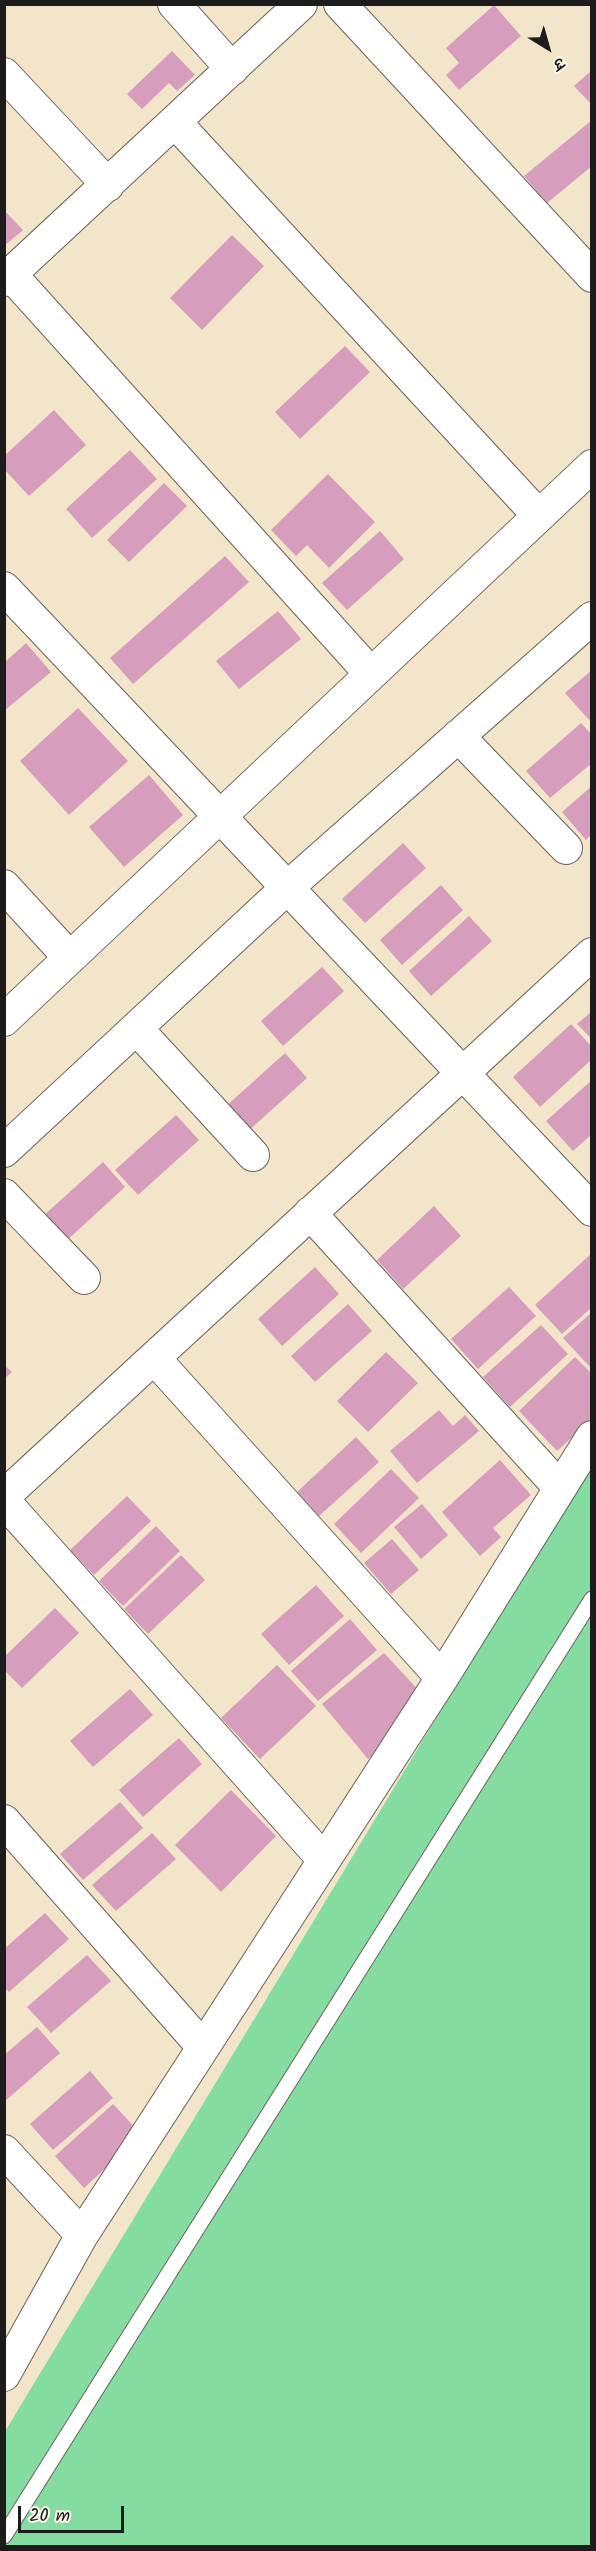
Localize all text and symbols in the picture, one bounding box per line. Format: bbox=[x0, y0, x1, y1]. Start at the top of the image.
north arrow bbox=[518, 18, 578, 78]
text: उ bbox=[548, 50, 571, 76]
scale bar bbox=[21, 2494, 128, 2532]
text: 20 m bbox=[29, 2502, 70, 2531]

